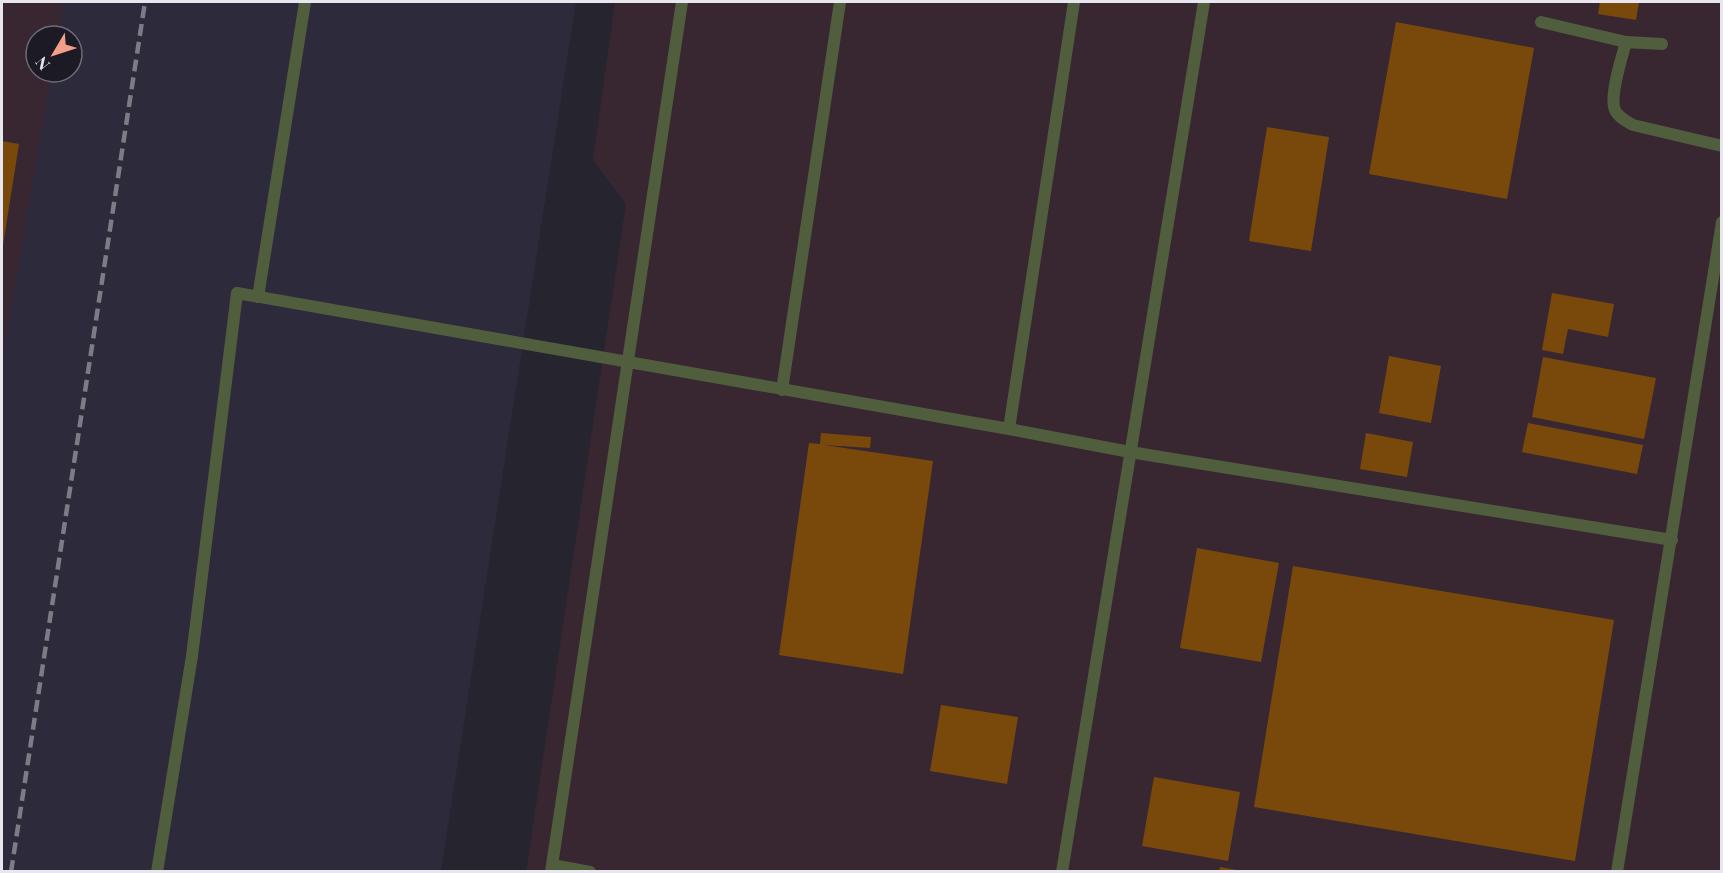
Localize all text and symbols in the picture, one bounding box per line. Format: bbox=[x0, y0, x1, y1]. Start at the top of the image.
north arrow bbox=[24, 24, 84, 84]
text: N bbox=[30, 52, 54, 75]

